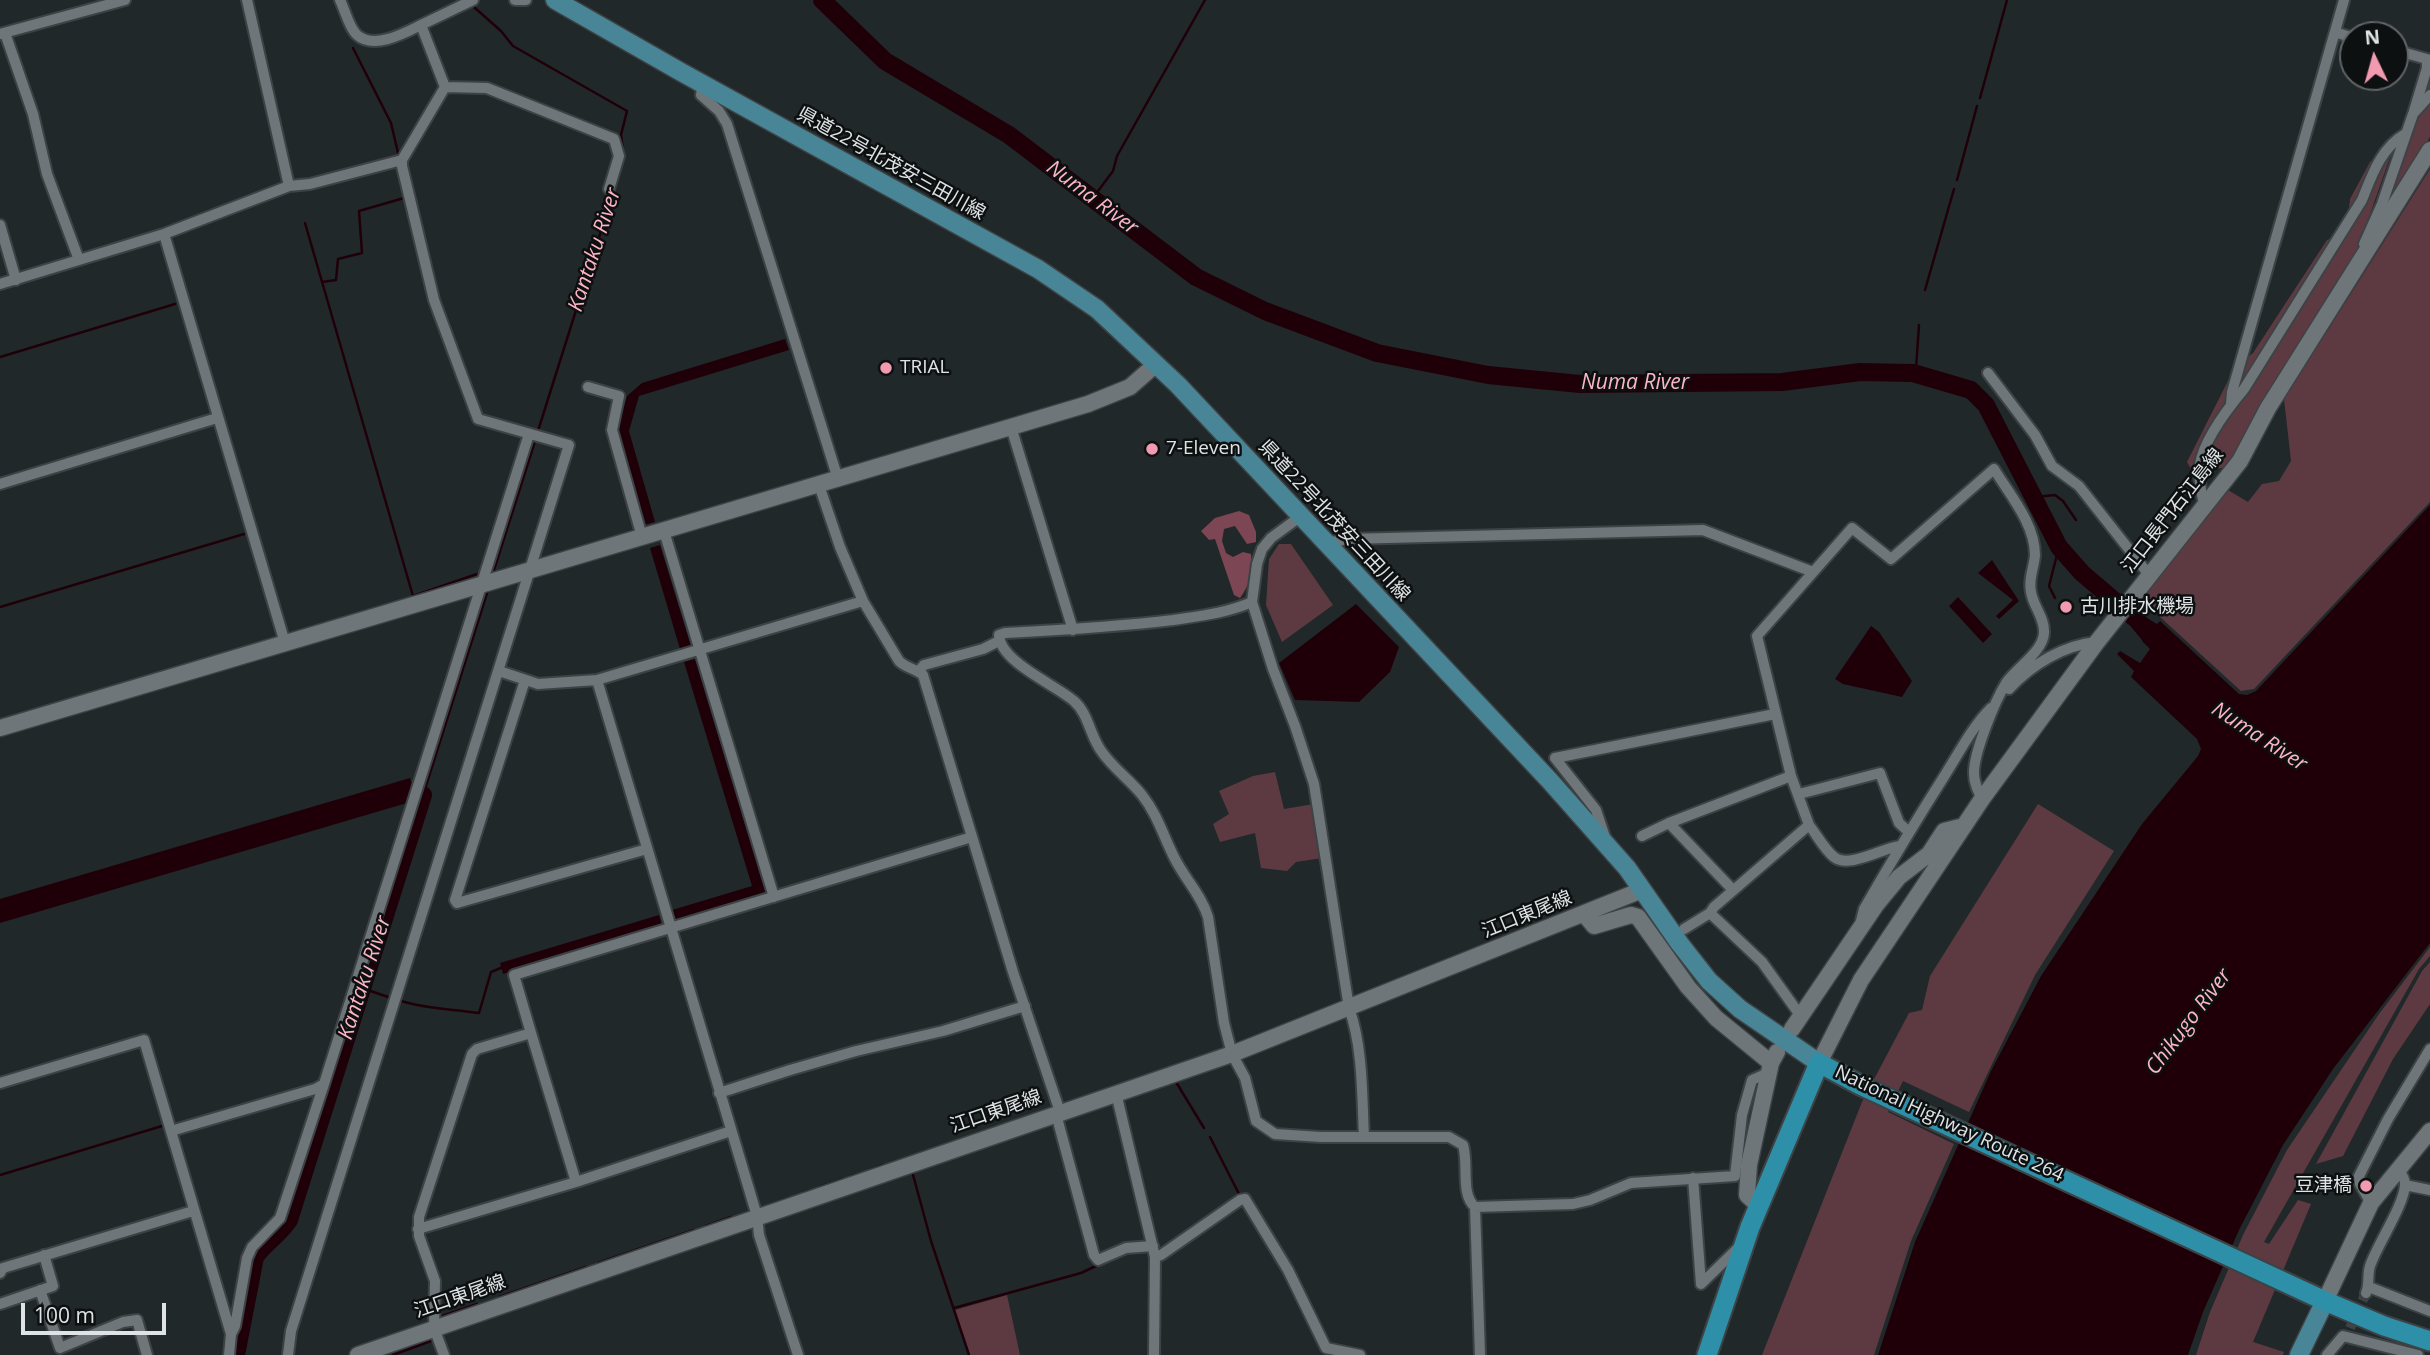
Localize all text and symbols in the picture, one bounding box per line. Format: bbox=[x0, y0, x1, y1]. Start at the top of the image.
north arrow bbox=[2339, 21, 2409, 91]
text: N bbox=[2364, 23, 2381, 51]
street label: 県道22号北茂安三田川線 bbox=[793, 103, 989, 225]
water label: Numa River bbox=[1041, 155, 1143, 241]
water label: Kantaku River bbox=[563, 185, 627, 315]
place label: TRIAL bbox=[900, 357, 949, 379]
marker: TRIAL bbox=[878, 360, 894, 376]
water label: Numa River bbox=[1581, 370, 1689, 396]
street label: 県道22号北茂安三田川線 bbox=[1253, 436, 1415, 606]
place label: 7-Eleven bbox=[1166, 438, 1241, 460]
marker: 7-Eleven bbox=[1144, 441, 1160, 457]
street label: 江口長門石江島線 bbox=[2117, 444, 2229, 578]
place label: 古川排水機場 bbox=[2080, 596, 2194, 618]
marker: 古川排水機場 bbox=[2058, 599, 2074, 615]
water label: Numa River bbox=[2207, 697, 2311, 777]
street label: 江口東尾線 bbox=[1479, 887, 1575, 943]
water label: Kantaku River bbox=[333, 913, 397, 1043]
water label: Chikugo River bbox=[2141, 964, 2237, 1080]
street label: National Highway Route 264 bbox=[1831, 1061, 2067, 1187]
street label: 江口東尾線 bbox=[947, 1086, 1045, 1138]
place label: 豆津橋 bbox=[2295, 1175, 2352, 1197]
marker: 豆津橋 bbox=[2358, 1178, 2374, 1194]
street label: 江口東尾線 bbox=[411, 1271, 509, 1323]
scale bar bbox=[24, 1288, 170, 1332]
text: 100 m bbox=[34, 1301, 95, 1329]

